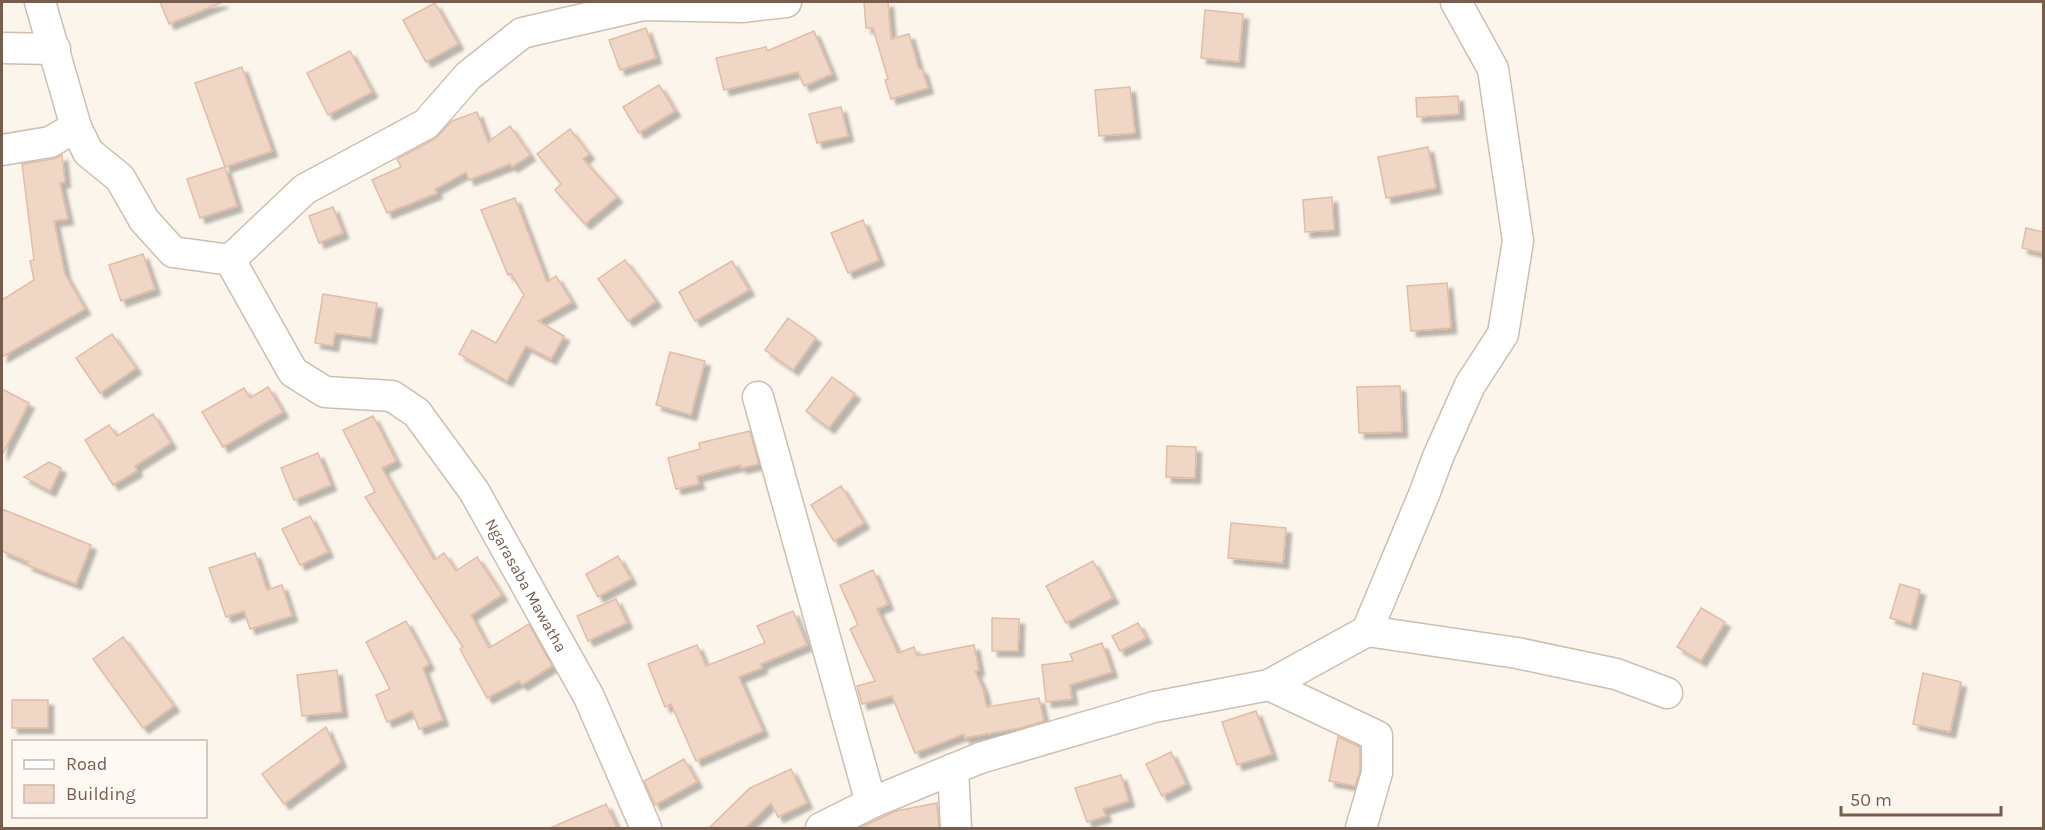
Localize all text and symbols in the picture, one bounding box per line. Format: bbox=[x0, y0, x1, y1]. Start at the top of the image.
street label: Ngarasaba Mawatha bbox=[481, 515, 571, 655]
legend bbox=[12, 740, 207, 818]
text: Road bbox=[66, 753, 107, 775]
scale bar bbox=[1841, 779, 2002, 817]
text: Building bbox=[66, 783, 136, 805]
text: 50 m bbox=[1850, 789, 1892, 811]

